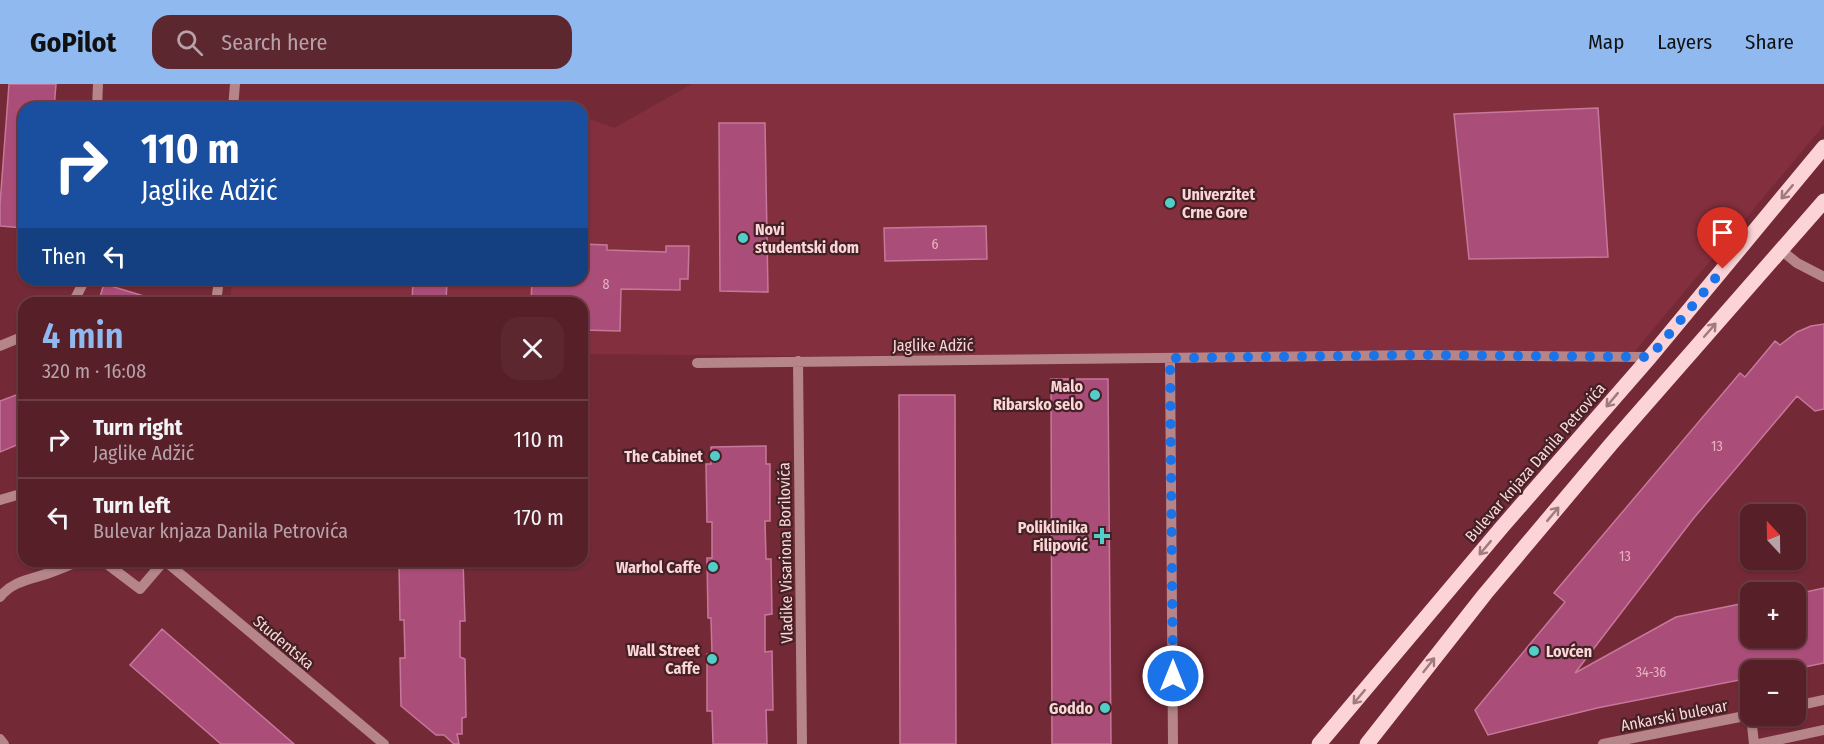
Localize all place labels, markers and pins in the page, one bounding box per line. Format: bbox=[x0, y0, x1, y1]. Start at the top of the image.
place label: Univerzitet Crne Gore bbox=[1182, 185, 1255, 222]
marker: Univerzitet Crne Gore bbox=[1163, 196, 1177, 210]
pin bbox=[1697, 207, 1748, 269]
place label: Novi studentski dom bbox=[755, 220, 859, 257]
marker: Novi studentski dom bbox=[736, 231, 750, 245]
place label: Malo Ribarsko selo bbox=[993, 377, 1083, 414]
marker: Malo Ribarsko selo bbox=[1088, 388, 1102, 402]
place label: The Cabinet bbox=[624, 447, 703, 466]
marker: The Cabinet bbox=[708, 449, 722, 463]
place label: Poliklinika Filipović bbox=[1018, 518, 1088, 555]
marker: Poliklinika Filipović bbox=[1093, 527, 1111, 545]
place label: Warhol Caffe bbox=[616, 558, 701, 577]
marker: Warhol Caffe bbox=[706, 560, 720, 574]
place label: Wall Street Caffe bbox=[627, 641, 700, 678]
place label: Lovćen bbox=[1546, 642, 1592, 661]
marker: Lovćen bbox=[1527, 644, 1541, 658]
marker: Wall Street Caffe bbox=[705, 652, 719, 666]
place label: Goddo bbox=[1049, 699, 1093, 718]
marker: Goddo bbox=[1098, 701, 1112, 715]

